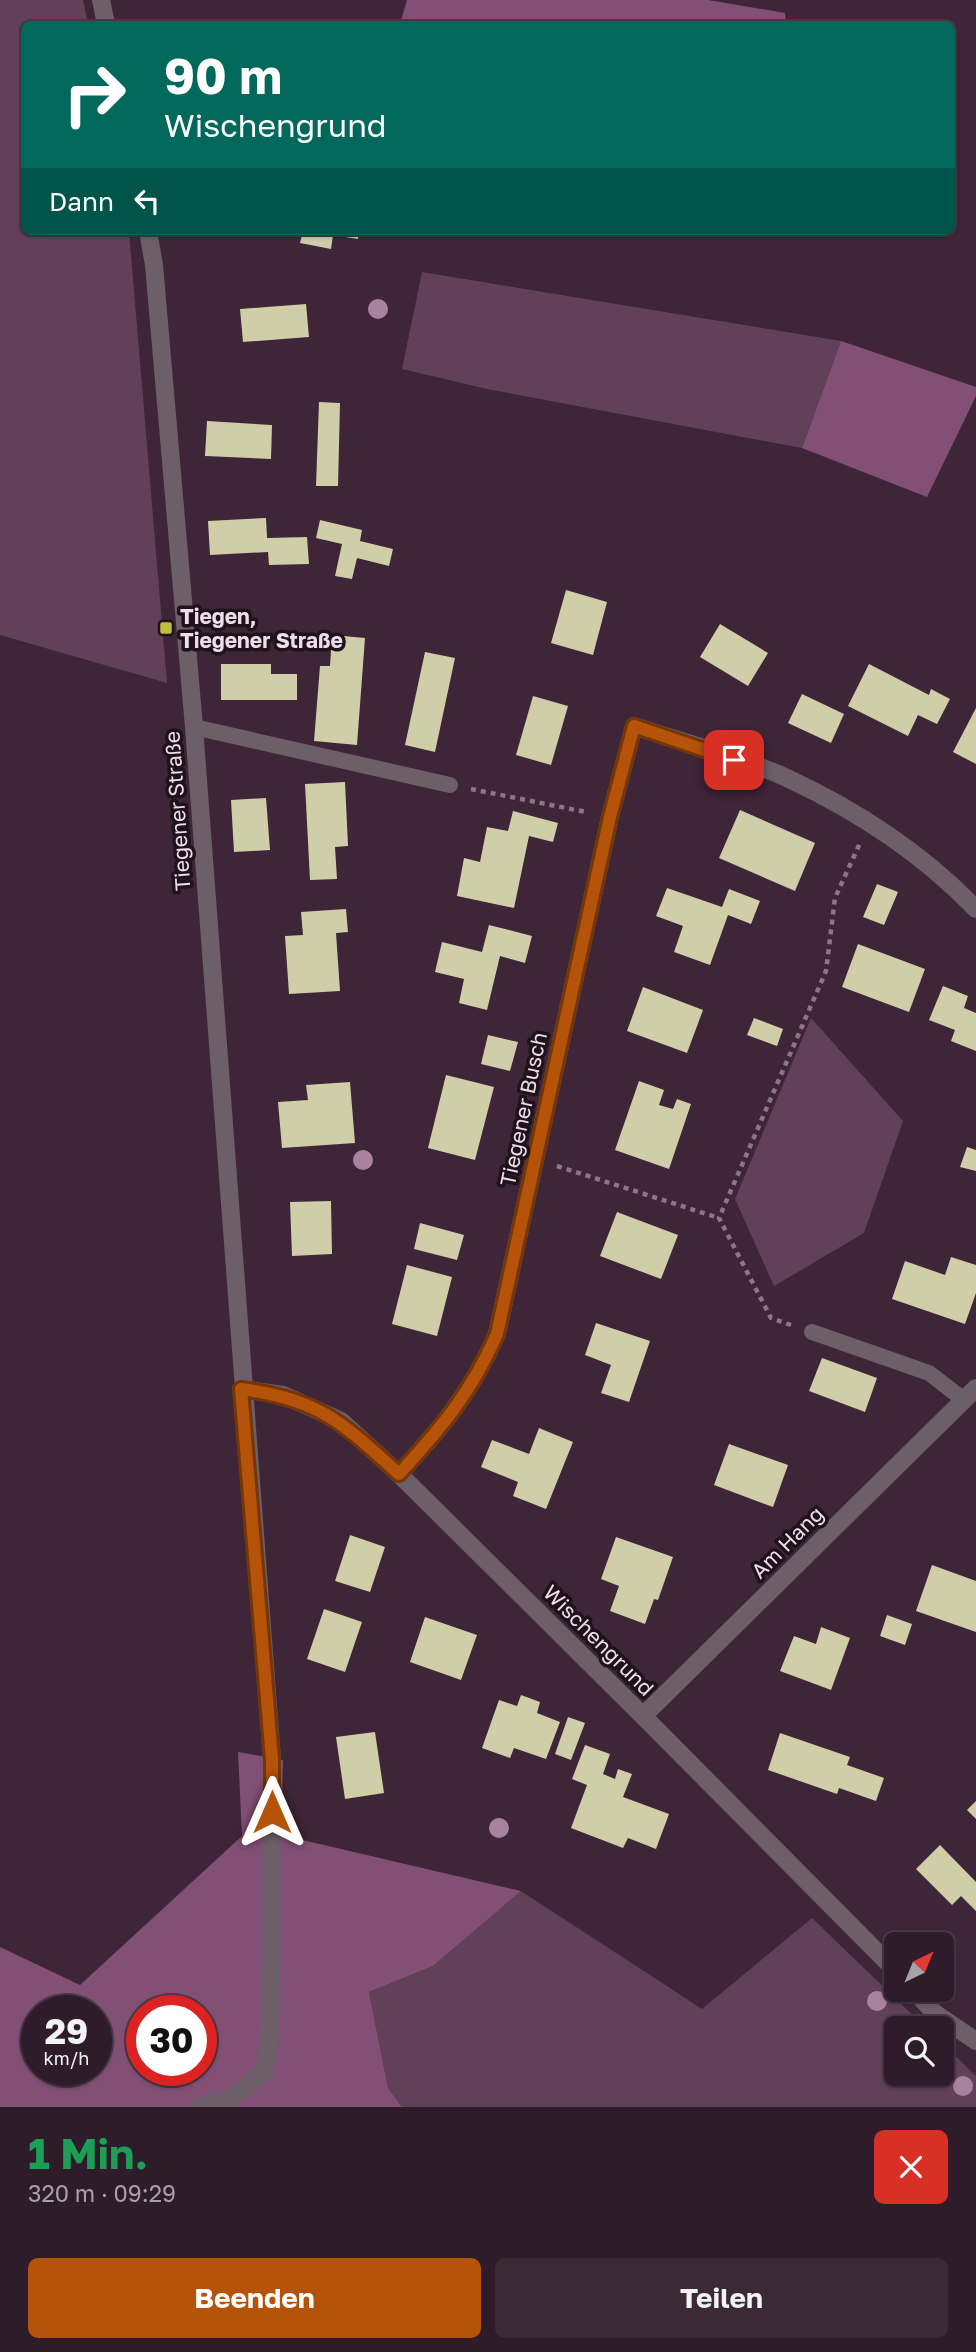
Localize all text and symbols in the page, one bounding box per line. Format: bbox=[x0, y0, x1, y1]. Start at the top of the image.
text: 90 m bbox=[164, 46, 282, 105]
icon: right bbox=[49, 49, 140, 140]
text: Wischengrund bbox=[164, 106, 387, 144]
icon: left bbox=[128, 182, 166, 220]
text: Dann bbox=[49, 186, 114, 217]
place label: Tiegen, Tiegener Straße bbox=[180, 603, 343, 653]
marker: Tiegen, Tiegener Straße bbox=[158, 620, 174, 636]
street label: Tiegener Straße bbox=[158, 730, 196, 892]
pin bbox=[704, 730, 764, 790]
icon: arrive bbox=[715, 741, 753, 779]
street label: Tiegener Busch bbox=[494, 1030, 552, 1188]
street label: Am Hang bbox=[745, 1500, 829, 1584]
street label: Wischengrund bbox=[538, 1579, 660, 1701]
position arrow bbox=[235, 1775, 309, 1849]
north arrow bbox=[884, 1932, 954, 2002]
map controls bbox=[884, 1932, 954, 2086]
speed limit sign: 30 bbox=[126, 1995, 217, 2086]
text: 29 bbox=[45, 2010, 88, 2052]
button: search bbox=[884, 2016, 954, 2086]
text: km/h bbox=[44, 2047, 89, 2069]
text: 1 Min. bbox=[28, 2128, 148, 2178]
button: close bbox=[874, 2130, 948, 2204]
text: 320 m · 09:29 bbox=[28, 2179, 176, 2207]
button: Beenden bbox=[28, 2258, 481, 2338]
button: Teilen bbox=[495, 2258, 948, 2338]

